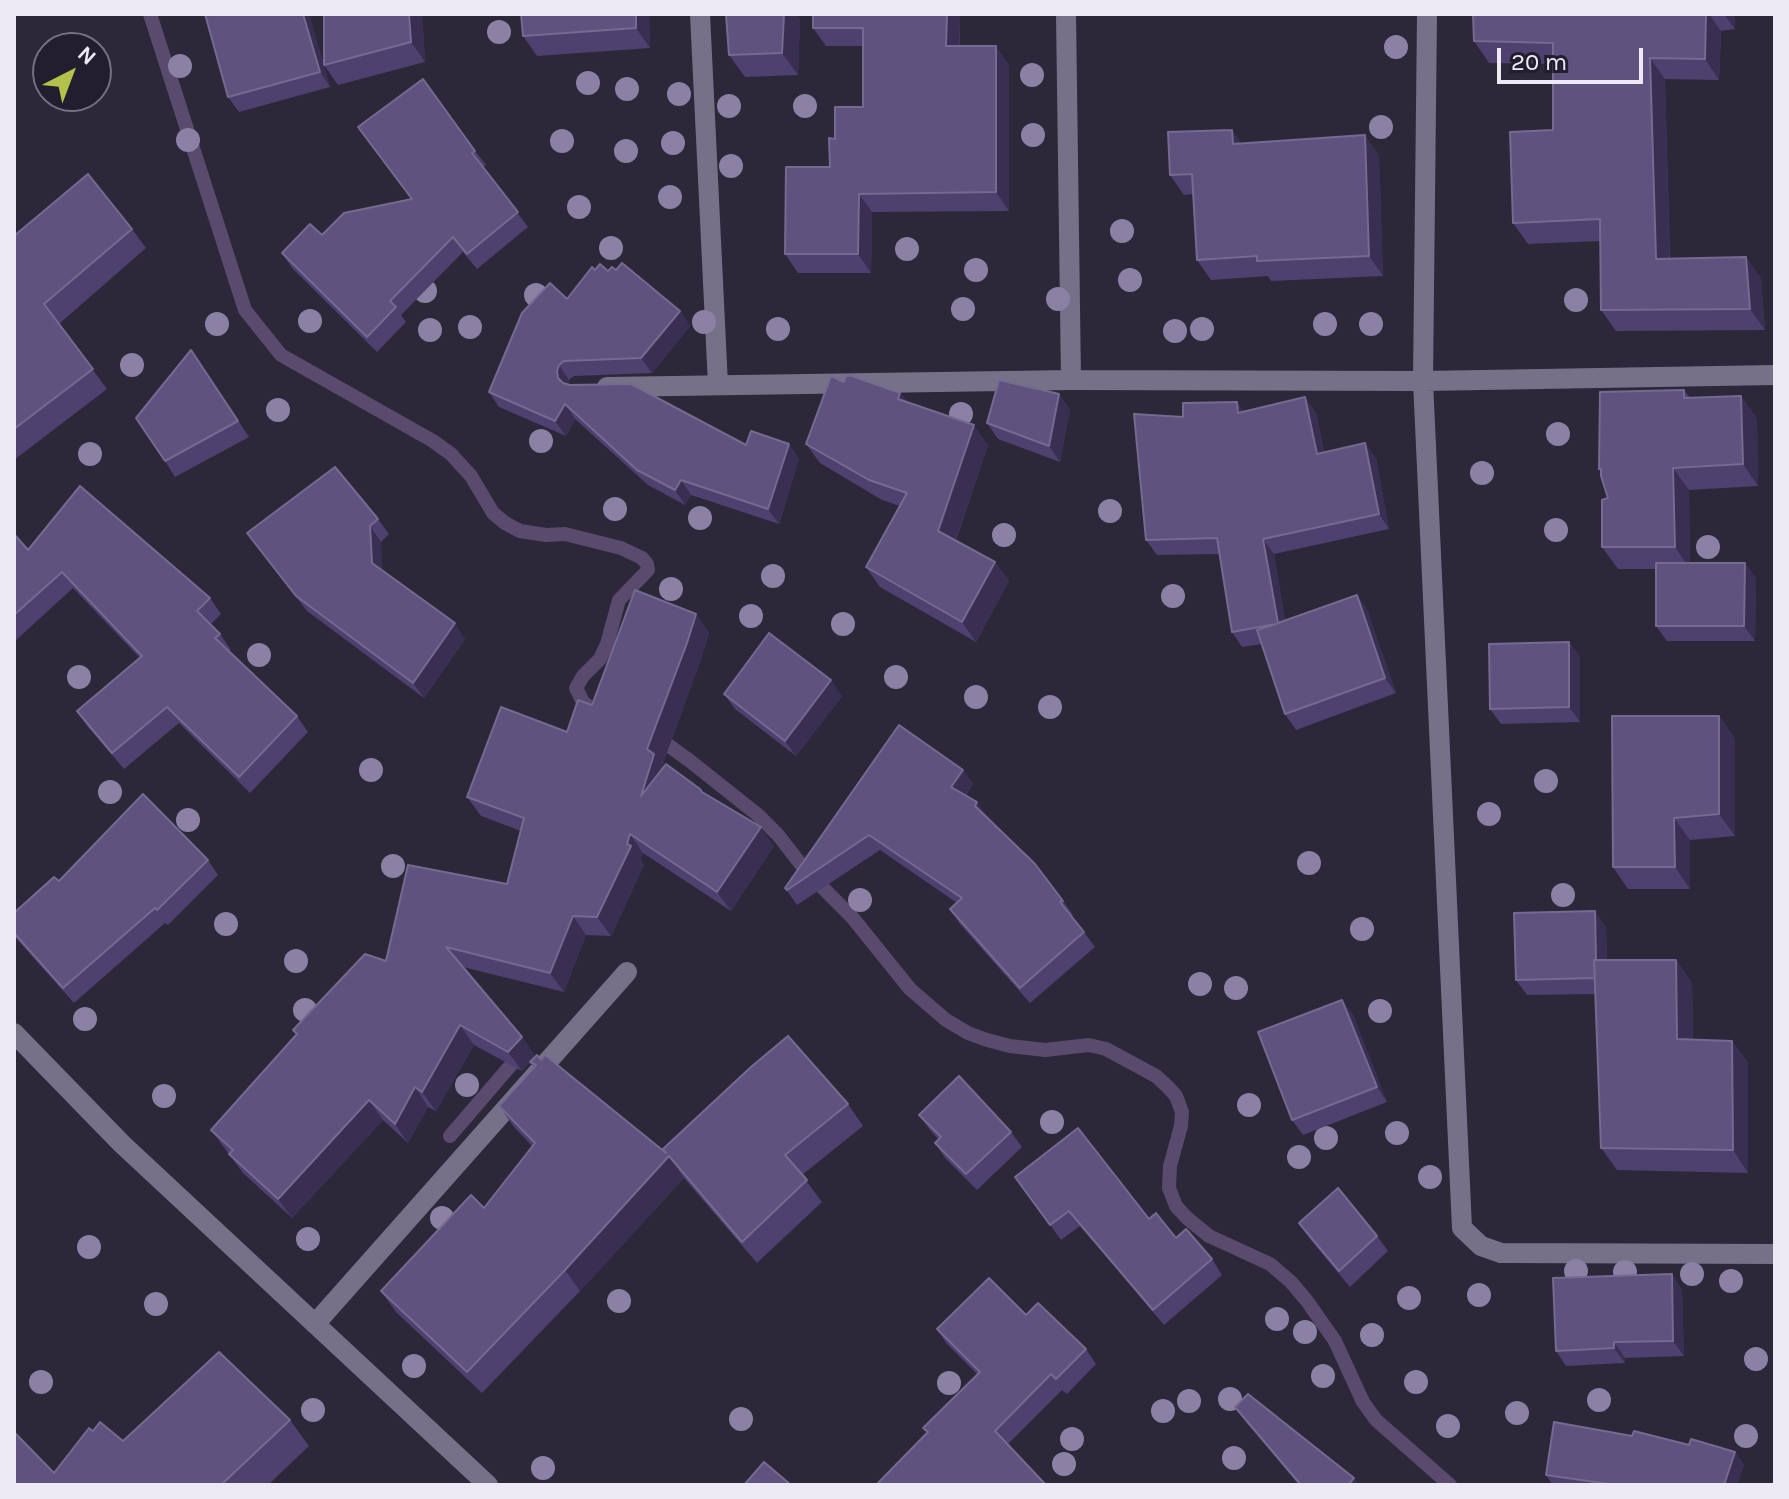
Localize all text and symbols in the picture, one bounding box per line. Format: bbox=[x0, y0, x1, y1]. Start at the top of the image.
north arrow bbox=[32, 32, 112, 112]
scale bar bbox=[1501, 32, 1647, 82]
text: N bbox=[72, 41, 101, 71]
text: 20 m bbox=[1511, 48, 1567, 76]

